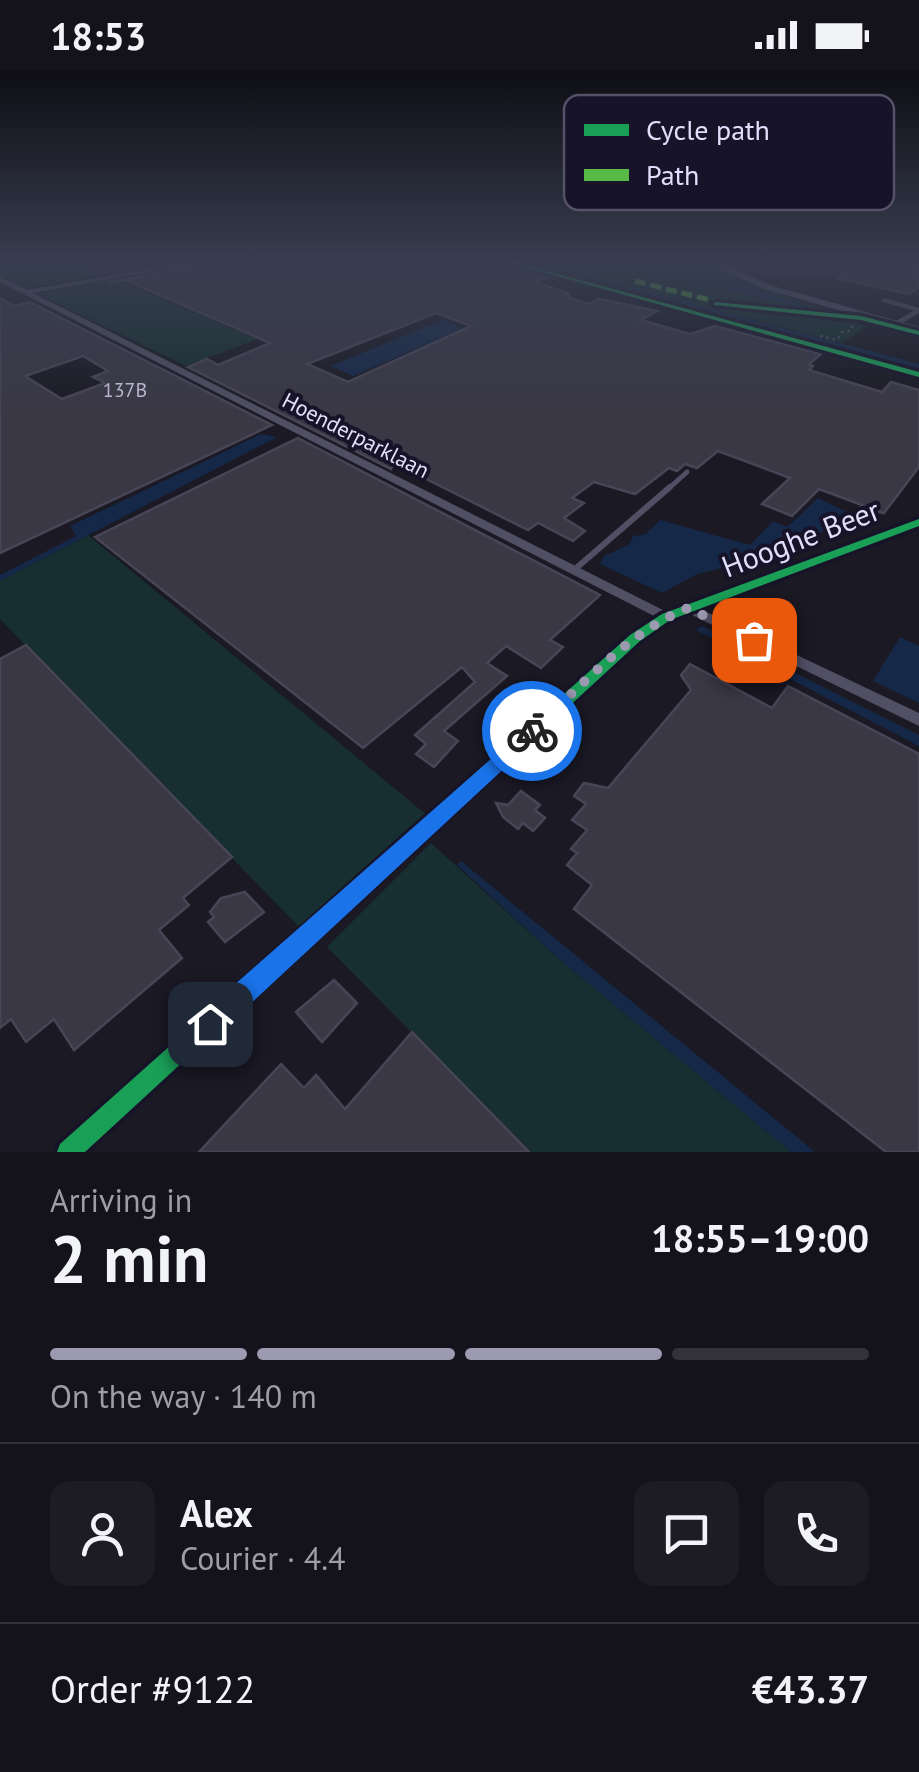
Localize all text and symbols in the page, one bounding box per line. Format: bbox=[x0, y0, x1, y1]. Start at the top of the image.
text: 18:53 bbox=[50, 11, 146, 60]
legend bbox=[564, 95, 894, 210]
text: Cycle path bbox=[646, 111, 770, 148]
text: Path bbox=[646, 156, 699, 193]
house number: 137B bbox=[103, 377, 147, 403]
street label: Hoenderparklaan bbox=[278, 386, 434, 484]
street label: Hooghe Beer bbox=[716, 490, 885, 586]
pin bbox=[712, 598, 797, 683]
icon: bag bbox=[727, 613, 782, 668]
courier bbox=[482, 681, 582, 781]
icon: bike bbox=[505, 704, 560, 759]
pin bbox=[168, 982, 253, 1067]
icon: home bbox=[183, 997, 238, 1052]
text: Arriving in bbox=[50, 1179, 192, 1221]
text: 18:55–19:00 bbox=[651, 1213, 869, 1262]
text: 2 min bbox=[50, 1216, 209, 1300]
text: On the way · 140 m bbox=[50, 1375, 317, 1417]
button: person bbox=[50, 1481, 155, 1586]
button: chat bbox=[634, 1481, 739, 1586]
button: phone bbox=[764, 1481, 869, 1586]
text: Alex bbox=[180, 1488, 253, 1537]
text: Courier · 4.4 bbox=[180, 1537, 346, 1579]
text: Order #9122 bbox=[50, 1664, 255, 1713]
text: €43.37 bbox=[752, 1664, 869, 1713]

